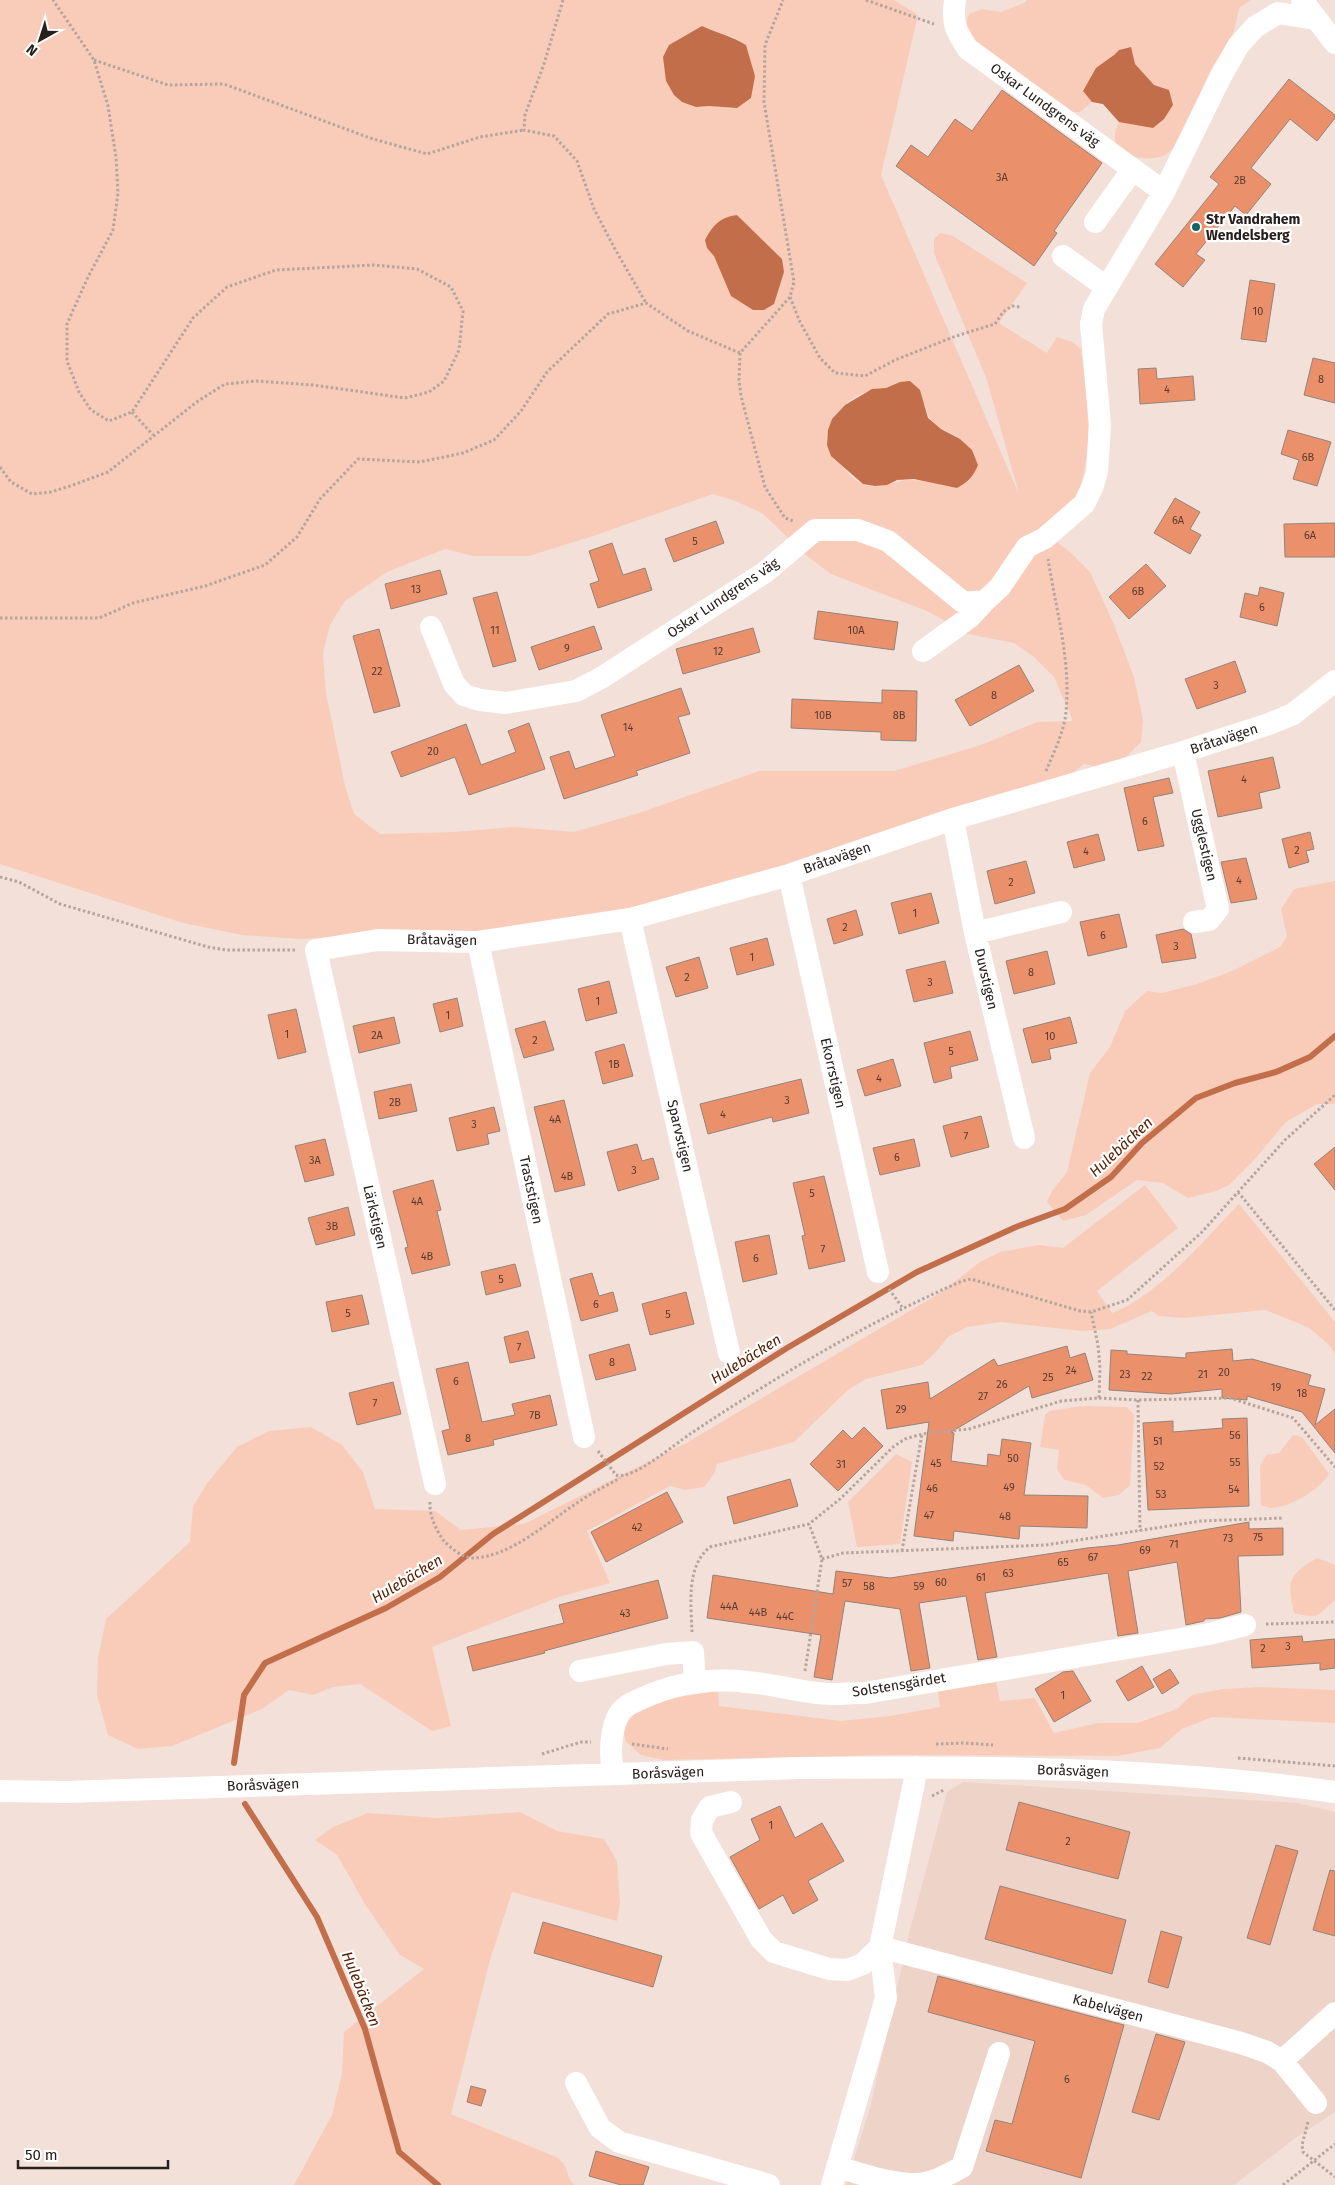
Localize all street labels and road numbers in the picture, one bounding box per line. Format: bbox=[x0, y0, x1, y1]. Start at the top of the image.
street label: Oskar Lundgrens väg bbox=[987, 60, 1104, 151]
street label: Oskar Lundgrens väg bbox=[664, 554, 783, 642]
street label: Bråtavägen bbox=[1188, 720, 1260, 758]
street label: Ugglestigen bbox=[1187, 807, 1221, 883]
street label: Bråtavägen bbox=[801, 838, 873, 878]
street label: Bråtavägen bbox=[407, 931, 477, 949]
street label: Duvstigen bbox=[971, 947, 1001, 1011]
street label: Ekorrstigen bbox=[817, 1036, 849, 1110]
street label: Sparvstigen bbox=[663, 1098, 697, 1174]
street label: Traststigen bbox=[515, 1154, 547, 1226]
street label: Lärkstigen bbox=[359, 1183, 391, 1251]
street label: Solstensgärdet bbox=[851, 1669, 948, 1701]
street label: Boråsvägen bbox=[1037, 1761, 1109, 1781]
street label: Boråsvägen bbox=[632, 1763, 704, 1783]
street label: Boråsvägen bbox=[227, 1775, 299, 1795]
street label: Kabelvägen bbox=[1071, 1990, 1145, 2026]

